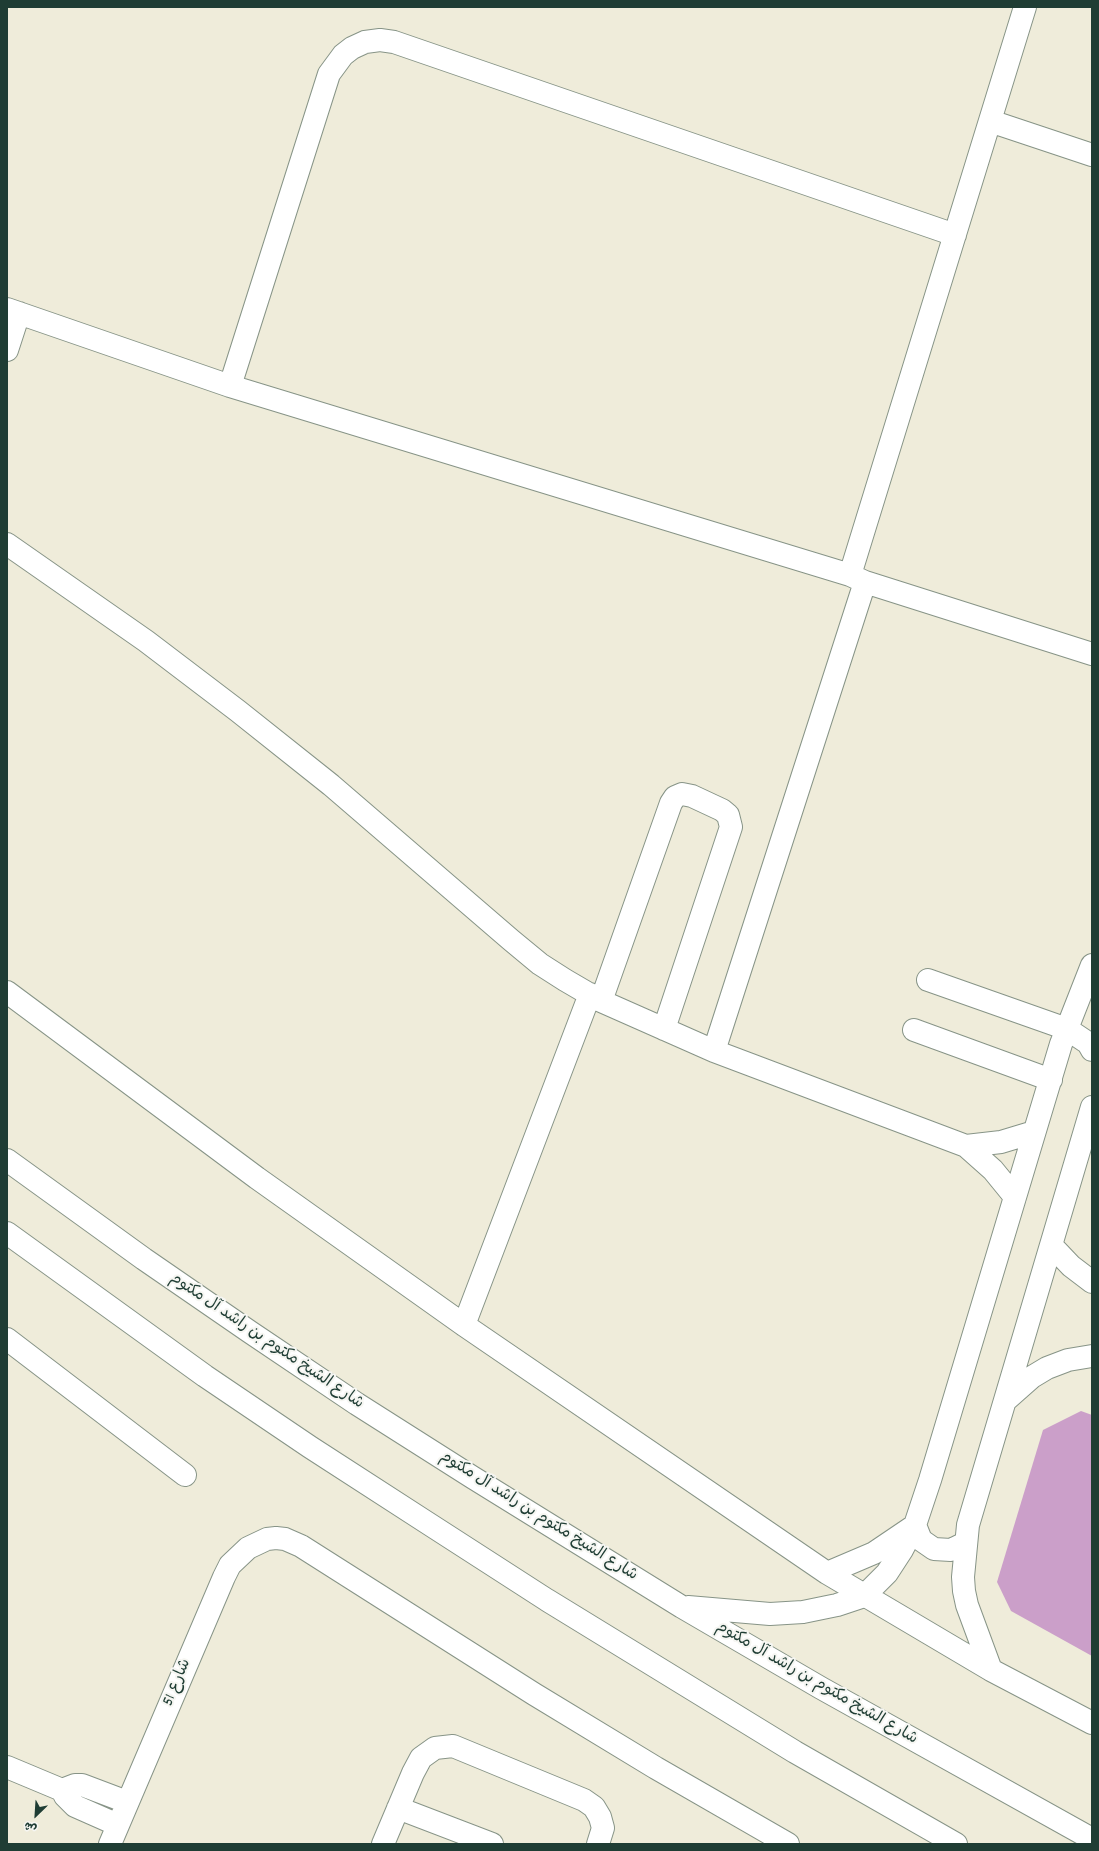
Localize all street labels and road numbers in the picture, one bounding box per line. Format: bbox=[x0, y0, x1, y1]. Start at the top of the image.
street label: شارع الشيخ مكتوم بن راشد آل مكتوم bbox=[165, 1270, 367, 1414]
street label: شارع الشيخ مكتوم بن راشد آل مكتوم bbox=[435, 1448, 641, 1586]
street label: شارع الشيخ مكتوم بن راشد آل مكتوم bbox=[712, 1618, 920, 1750]
street label: شارع 51 bbox=[160, 1657, 196, 1709]

